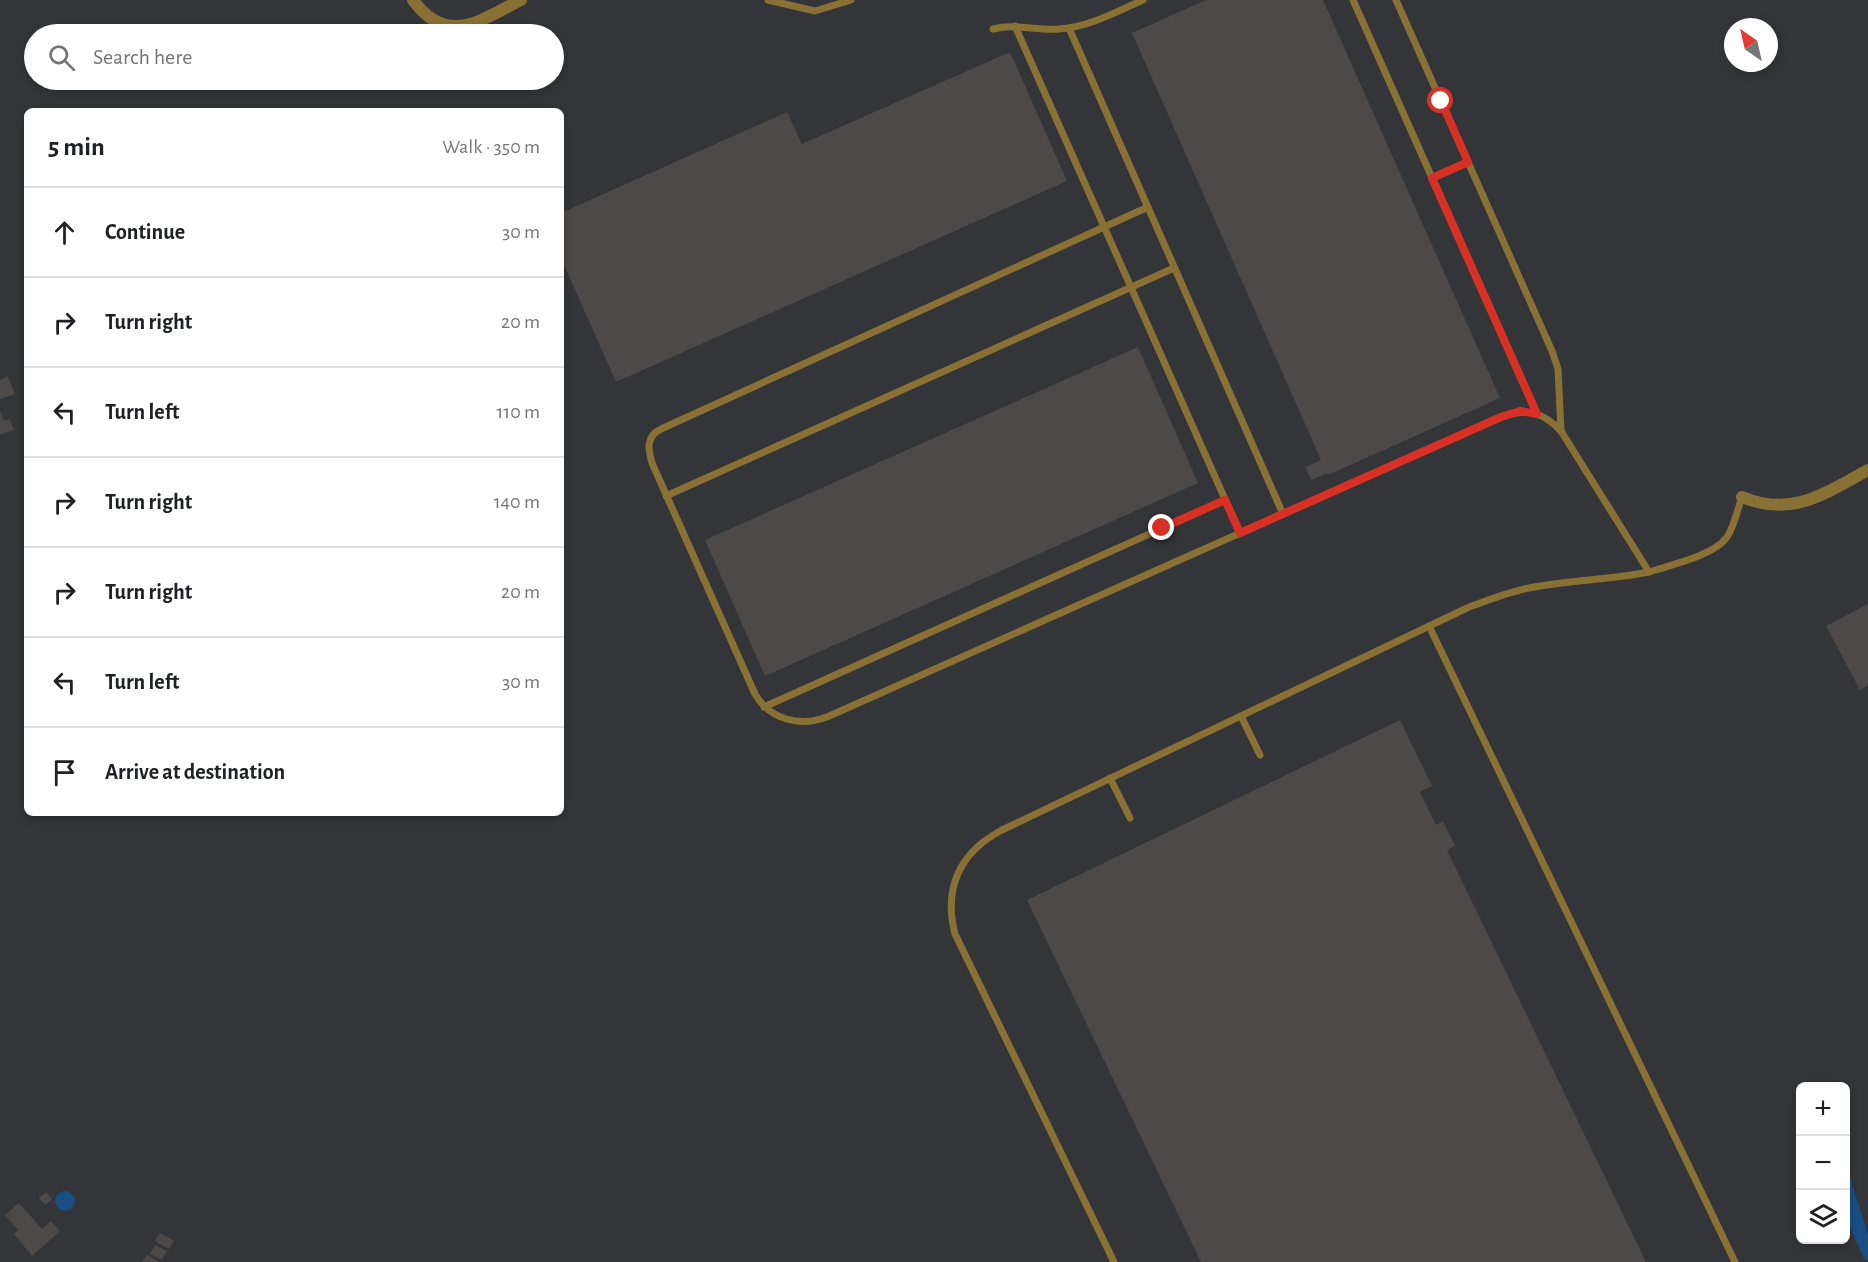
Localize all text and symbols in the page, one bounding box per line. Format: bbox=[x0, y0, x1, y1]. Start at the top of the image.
north arrow bbox=[1724, 18, 1778, 72]
search box bbox=[24, 24, 564, 90]
icon: search bbox=[45, 41, 78, 74]
text: Search here bbox=[93, 46, 192, 68]
route start bbox=[1427, 87, 1453, 113]
text: 5 min bbox=[48, 134, 105, 160]
text: Walk · 350 m bbox=[442, 137, 540, 157]
icon: ahead bbox=[48, 216, 81, 249]
text: Continue bbox=[105, 221, 185, 243]
text: 30 m bbox=[502, 222, 540, 242]
icon: right bbox=[48, 306, 81, 339]
text: Turn right bbox=[105, 311, 192, 333]
text: 20 m bbox=[501, 312, 540, 332]
icon: left bbox=[48, 396, 81, 429]
text: Turn left bbox=[105, 401, 179, 423]
text: 110 m bbox=[496, 402, 540, 422]
icon: right bbox=[48, 486, 81, 519]
text: Turn right bbox=[105, 491, 192, 513]
text: 140 m bbox=[494, 492, 540, 512]
route end bbox=[1148, 514, 1174, 540]
icon: right bbox=[48, 576, 81, 609]
text: Turn right bbox=[105, 581, 192, 603]
text: 20 m bbox=[501, 582, 540, 602]
icon: left bbox=[48, 666, 81, 699]
text: Turn left bbox=[105, 671, 179, 693]
text: 30 m bbox=[502, 672, 540, 692]
icon: arrive bbox=[48, 756, 81, 789]
text: Arrive at destination bbox=[105, 761, 285, 783]
map controls bbox=[1796, 1082, 1850, 1244]
button: + bbox=[1796, 1082, 1850, 1136]
button: − bbox=[1796, 1136, 1850, 1190]
button: layers bbox=[1796, 1190, 1850, 1244]

